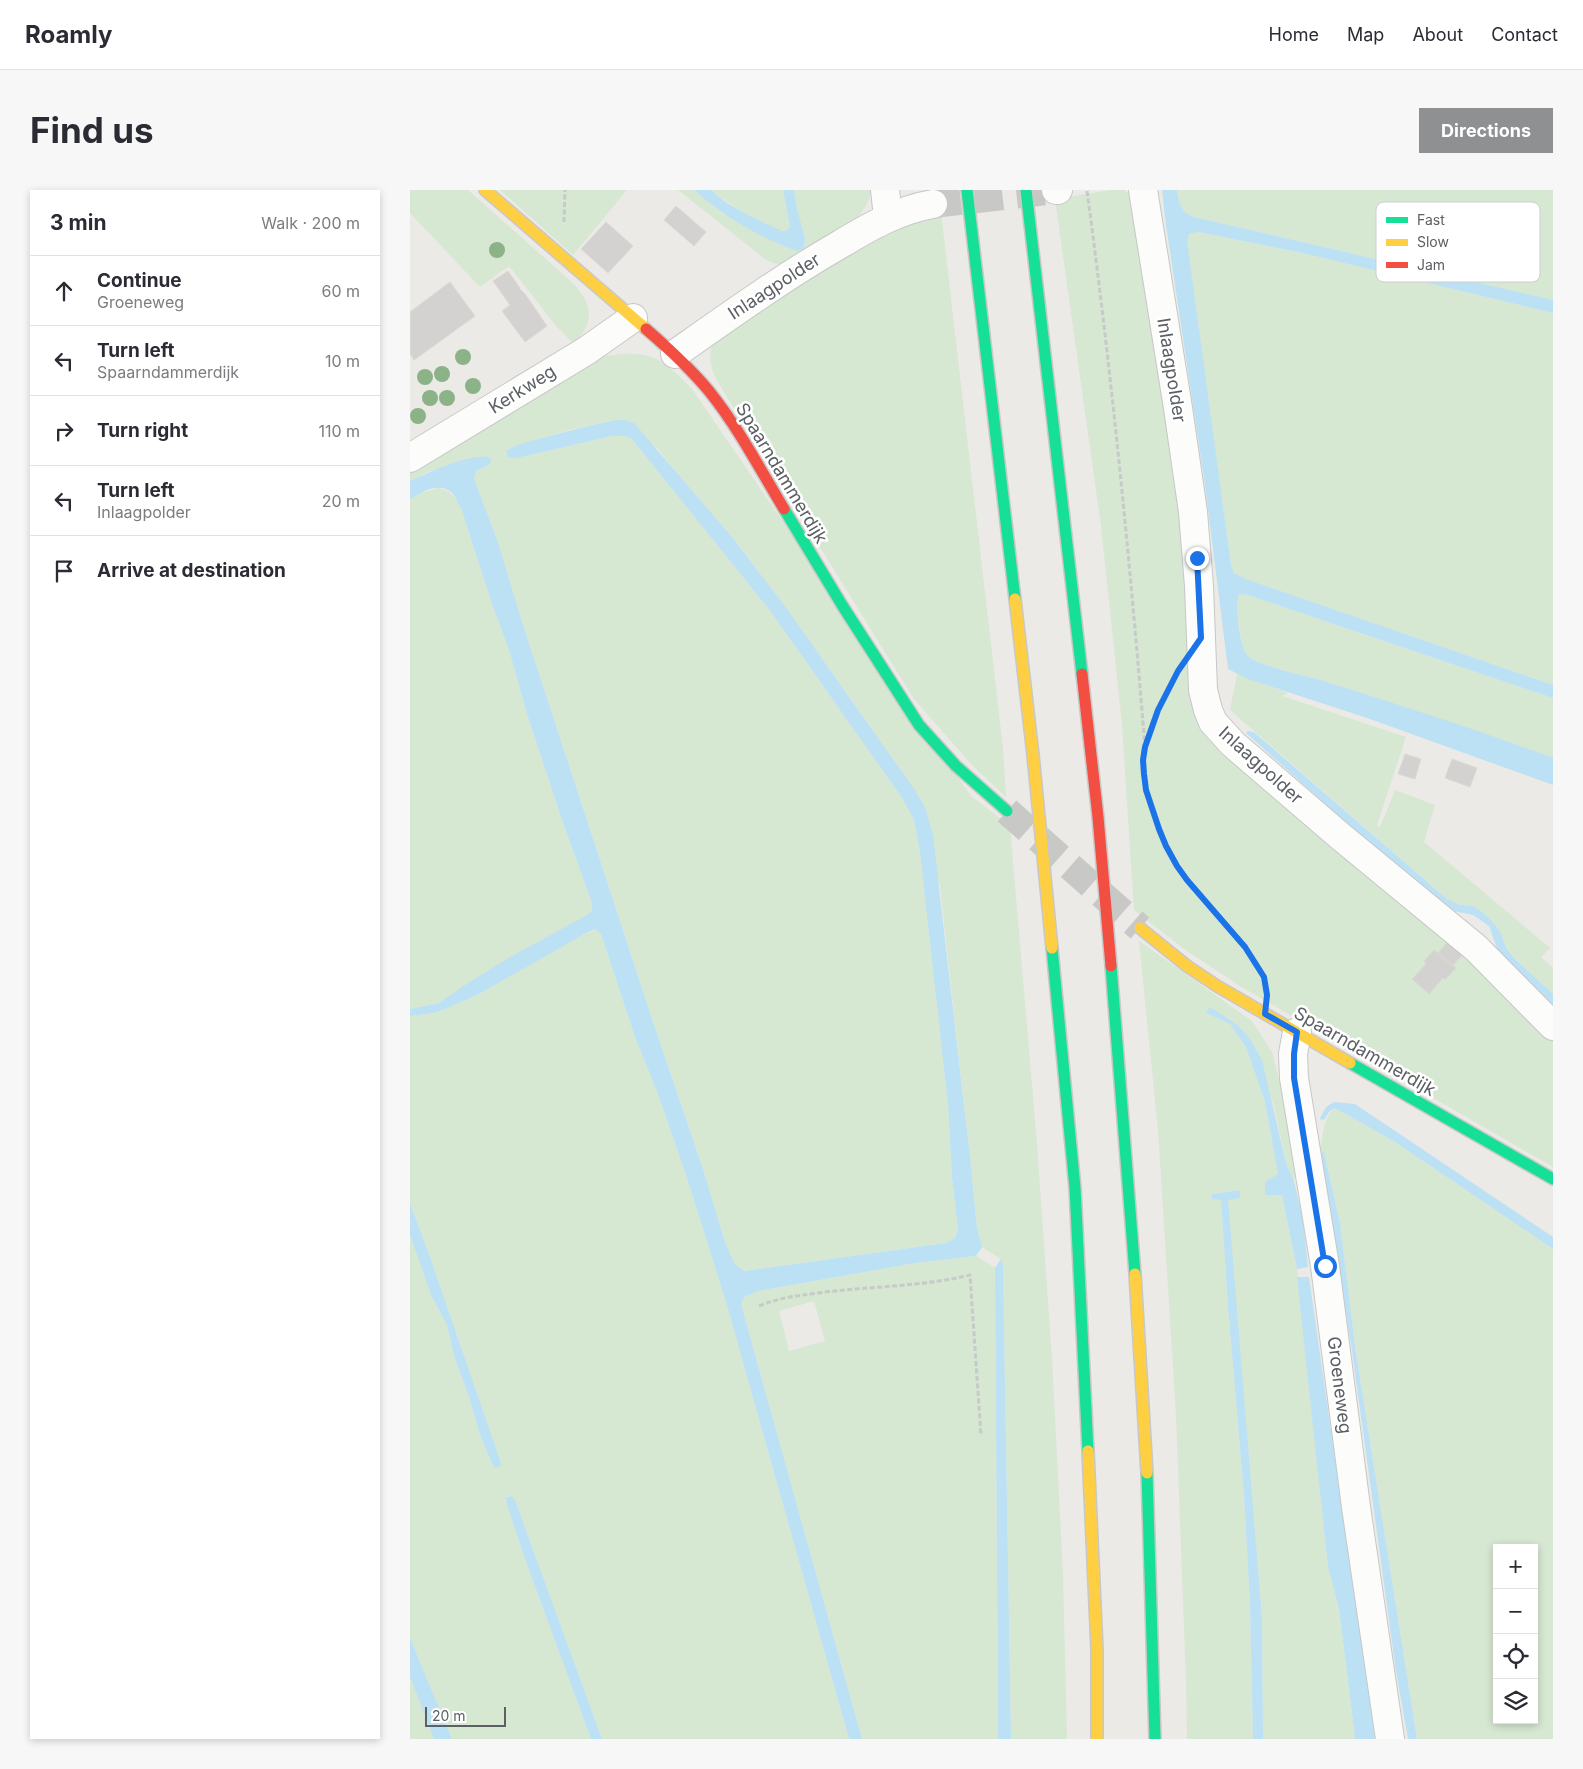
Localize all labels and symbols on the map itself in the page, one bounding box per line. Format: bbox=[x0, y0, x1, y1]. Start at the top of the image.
legend bbox=[1376, 202, 1540, 282]
text: Fast bbox=[1417, 211, 1445, 228]
text: Slow bbox=[1417, 233, 1449, 250]
street label: Inlaagpolder bbox=[724, 248, 824, 324]
text: Jam bbox=[1417, 256, 1445, 273]
street label: Inlaagpolder bbox=[1153, 316, 1191, 424]
street label: Kerkweg bbox=[485, 360, 559, 418]
street label: Spaarndammerdijk bbox=[732, 399, 832, 547]
route end bbox=[1186, 547, 1209, 570]
street label: Inlaagpolder bbox=[1215, 722, 1307, 808]
street label: Spaarndammerdijk bbox=[1291, 1002, 1440, 1100]
route start bbox=[1314, 1255, 1337, 1278]
street label: Groeneweg bbox=[1324, 1335, 1356, 1435]
scale bar bbox=[425, 1704, 506, 1727]

